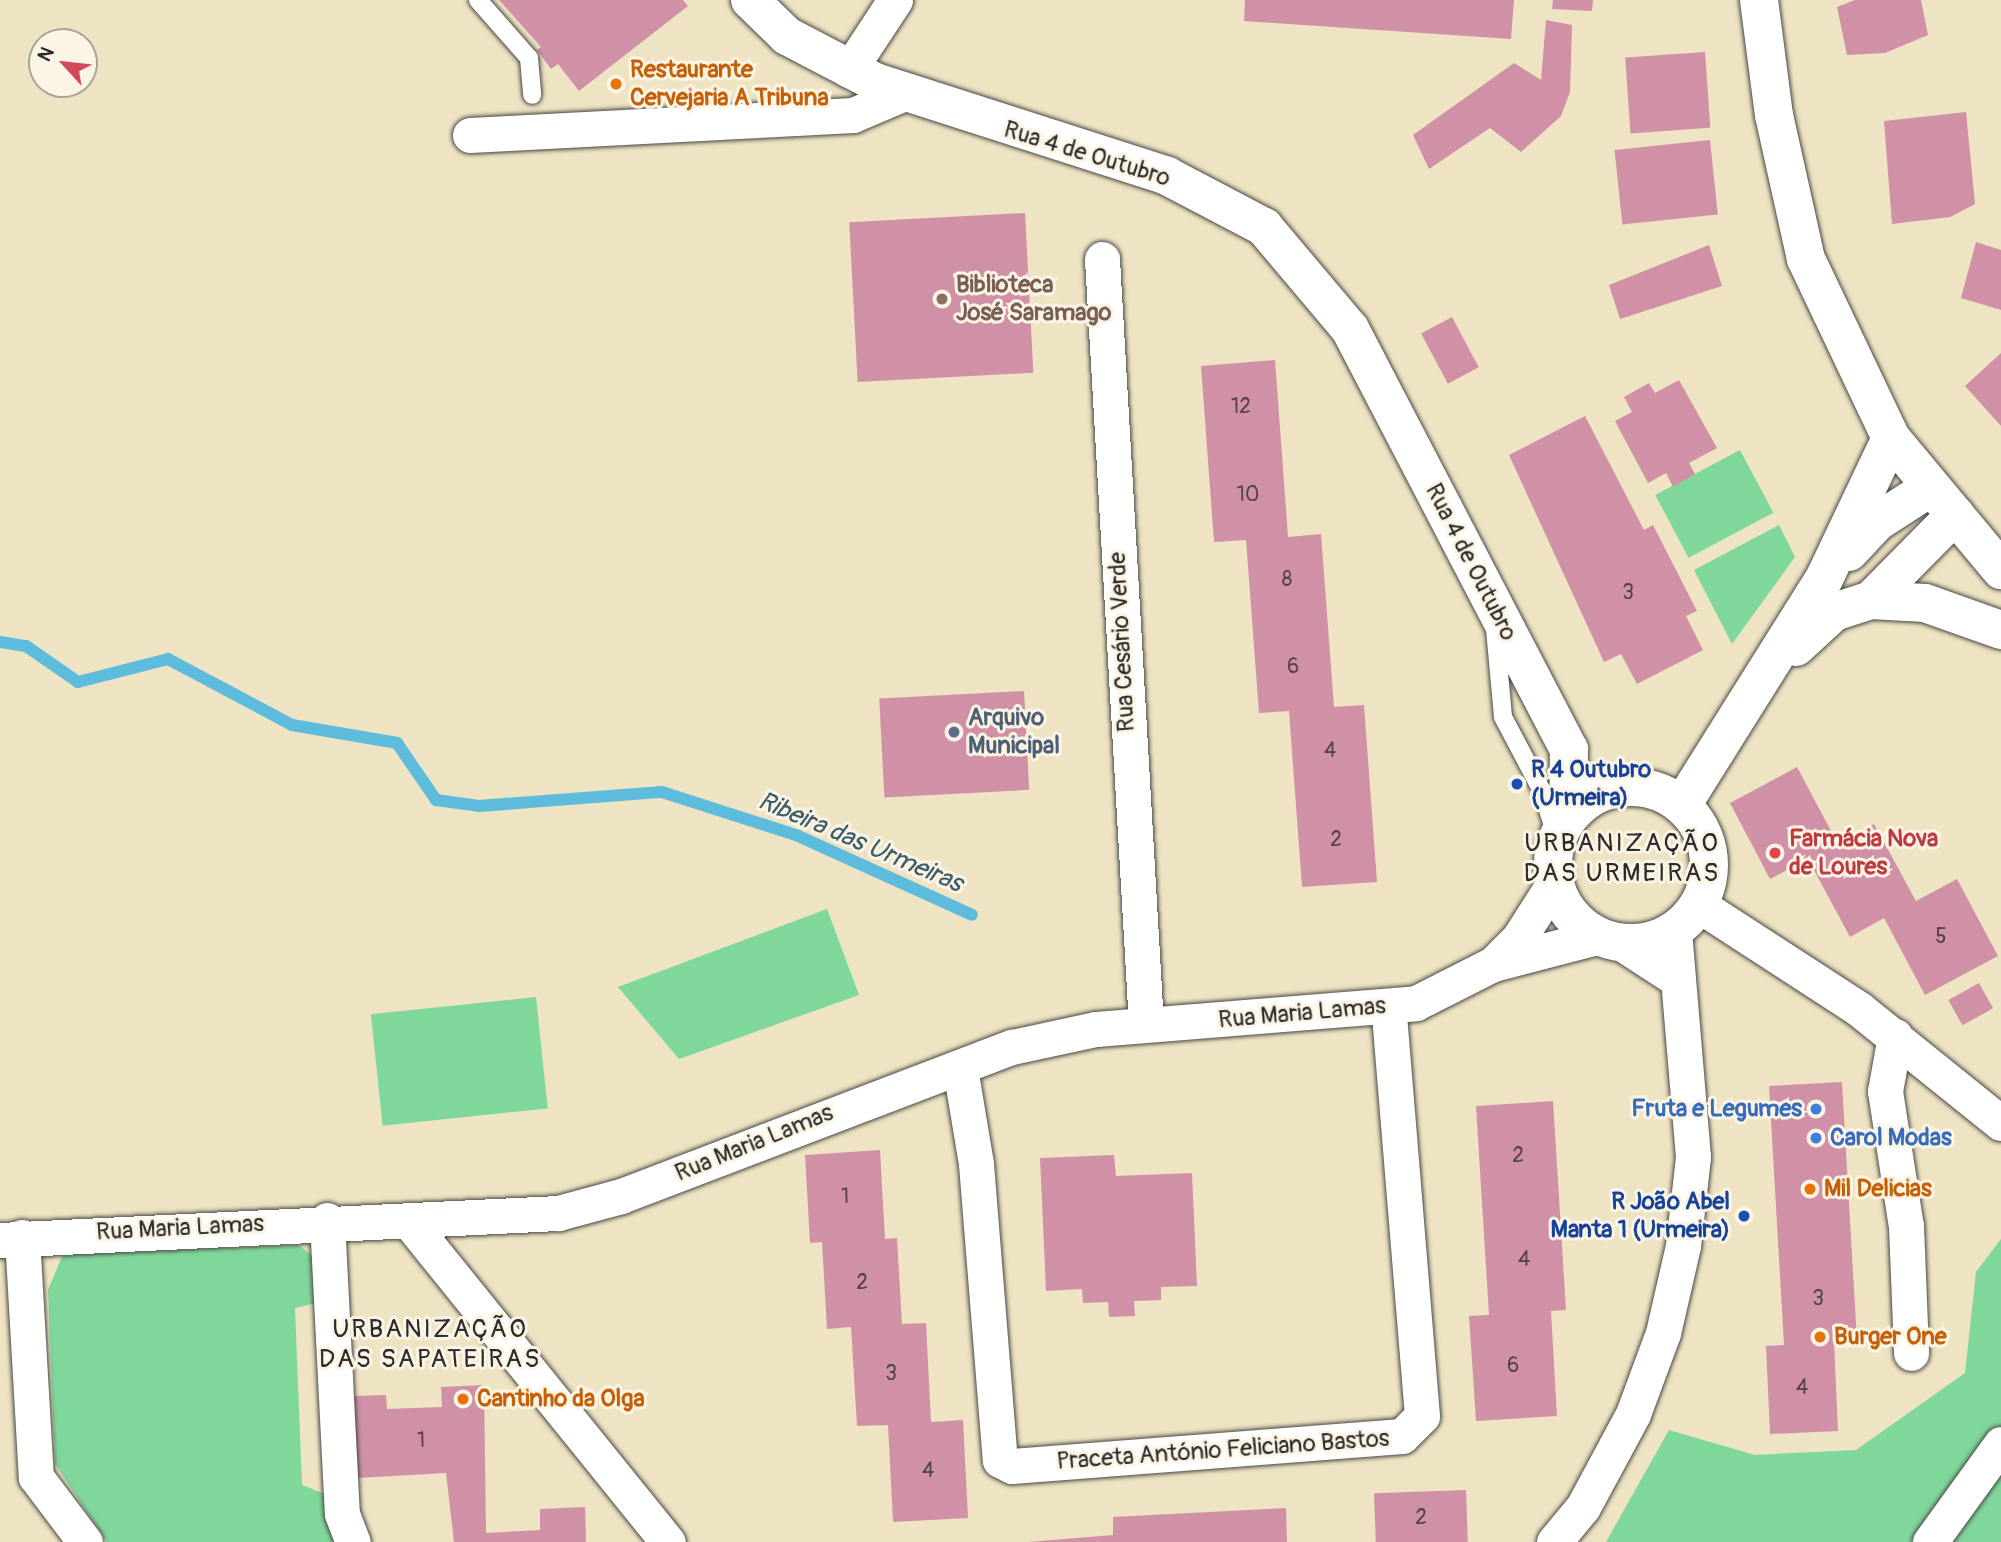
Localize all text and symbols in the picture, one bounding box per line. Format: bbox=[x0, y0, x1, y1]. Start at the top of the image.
north arrow bbox=[28, 28, 98, 98]
text: N bbox=[32, 43, 60, 66]
place label: Restaurante Cervejaria A Tribuna bbox=[630, 56, 829, 112]
marker: Restaurante Cervejaria A Tribuna bbox=[608, 76, 624, 92]
street label: Rua 4 de Outubro bbox=[1000, 115, 1174, 193]
place label: Biblioteca José Saramago bbox=[956, 271, 1111, 327]
marker: Biblioteca José Saramago bbox=[934, 291, 950, 307]
house number: 12 bbox=[1231, 394, 1251, 420]
street label: Rua 4 de Outubro bbox=[1419, 479, 1523, 645]
house number: 10 bbox=[1237, 482, 1259, 508]
street label: Rua Cesário Verde bbox=[1103, 551, 1141, 733]
house number: 8 bbox=[1282, 567, 1292, 593]
house number: 3 bbox=[1622, 580, 1634, 606]
house number: 6 bbox=[1287, 654, 1299, 680]
place label: Arquivo Municipal bbox=[968, 704, 1060, 760]
marker: Arquivo Municipal bbox=[946, 724, 962, 740]
house number: 4 bbox=[1324, 738, 1336, 764]
place label: R 4 Outubro (Urmeira) bbox=[1531, 756, 1651, 812]
marker: R 4 Outubro (Urmeira) bbox=[1509, 776, 1525, 792]
water label: Ribeira das Urmeiras bbox=[753, 786, 967, 900]
place label: Farmácia Nova de Loures bbox=[1789, 825, 1938, 881]
house number: 2 bbox=[1330, 827, 1342, 853]
district label: URBANIZAÇÃO DAS URMEIRAS bbox=[1525, 828, 1719, 890]
marker: Farmácia Nova de Loures bbox=[1767, 845, 1783, 861]
house number: 5 bbox=[1935, 924, 1947, 950]
street label: Rua Maria Lamas bbox=[1217, 991, 1387, 1035]
place label: Fruta e Legumes bbox=[1631, 1095, 1802, 1123]
street label: Rua Maria Lamas bbox=[671, 1098, 837, 1188]
marker: Fruta e Legumes bbox=[1808, 1101, 1824, 1117]
place label: Carol Modas bbox=[1830, 1124, 1952, 1152]
marker: Carol Modas bbox=[1808, 1130, 1824, 1146]
house number: 2 bbox=[1512, 1143, 1524, 1169]
place label: Mil Delicias bbox=[1824, 1175, 1932, 1203]
marker: Mil Delicias bbox=[1802, 1181, 1818, 1197]
house number: 1 bbox=[841, 1184, 849, 1210]
place label: R João Abel Manta 1 (Urmeira) bbox=[1551, 1188, 1730, 1244]
marker: R João Abel Manta 1 (Urmeira) bbox=[1736, 1208, 1752, 1224]
street label: Rua Maria Lamas bbox=[95, 1209, 265, 1247]
house number: 4 bbox=[1518, 1247, 1530, 1273]
house number: 2 bbox=[856, 1270, 868, 1296]
house number: 3 bbox=[1812, 1286, 1824, 1312]
district label: URBANIZAÇÃO DAS SAPATEIRAS bbox=[320, 1314, 540, 1376]
place label: Burger One bbox=[1834, 1323, 1947, 1351]
marker: Burger One bbox=[1812, 1329, 1828, 1345]
house number: 6 bbox=[1507, 1353, 1519, 1379]
house number: 3 bbox=[885, 1361, 897, 1387]
house number: 4 bbox=[1796, 1375, 1808, 1401]
place label: Cantinho da Olga bbox=[477, 1385, 645, 1413]
marker: Cantinho da Olga bbox=[455, 1391, 471, 1407]
street label: Praceta António Feliciano Bastos bbox=[1056, 1424, 1390, 1476]
house number: 1 bbox=[417, 1428, 425, 1454]
house number: 4 bbox=[922, 1458, 934, 1484]
house number: 2 bbox=[1415, 1505, 1427, 1531]

